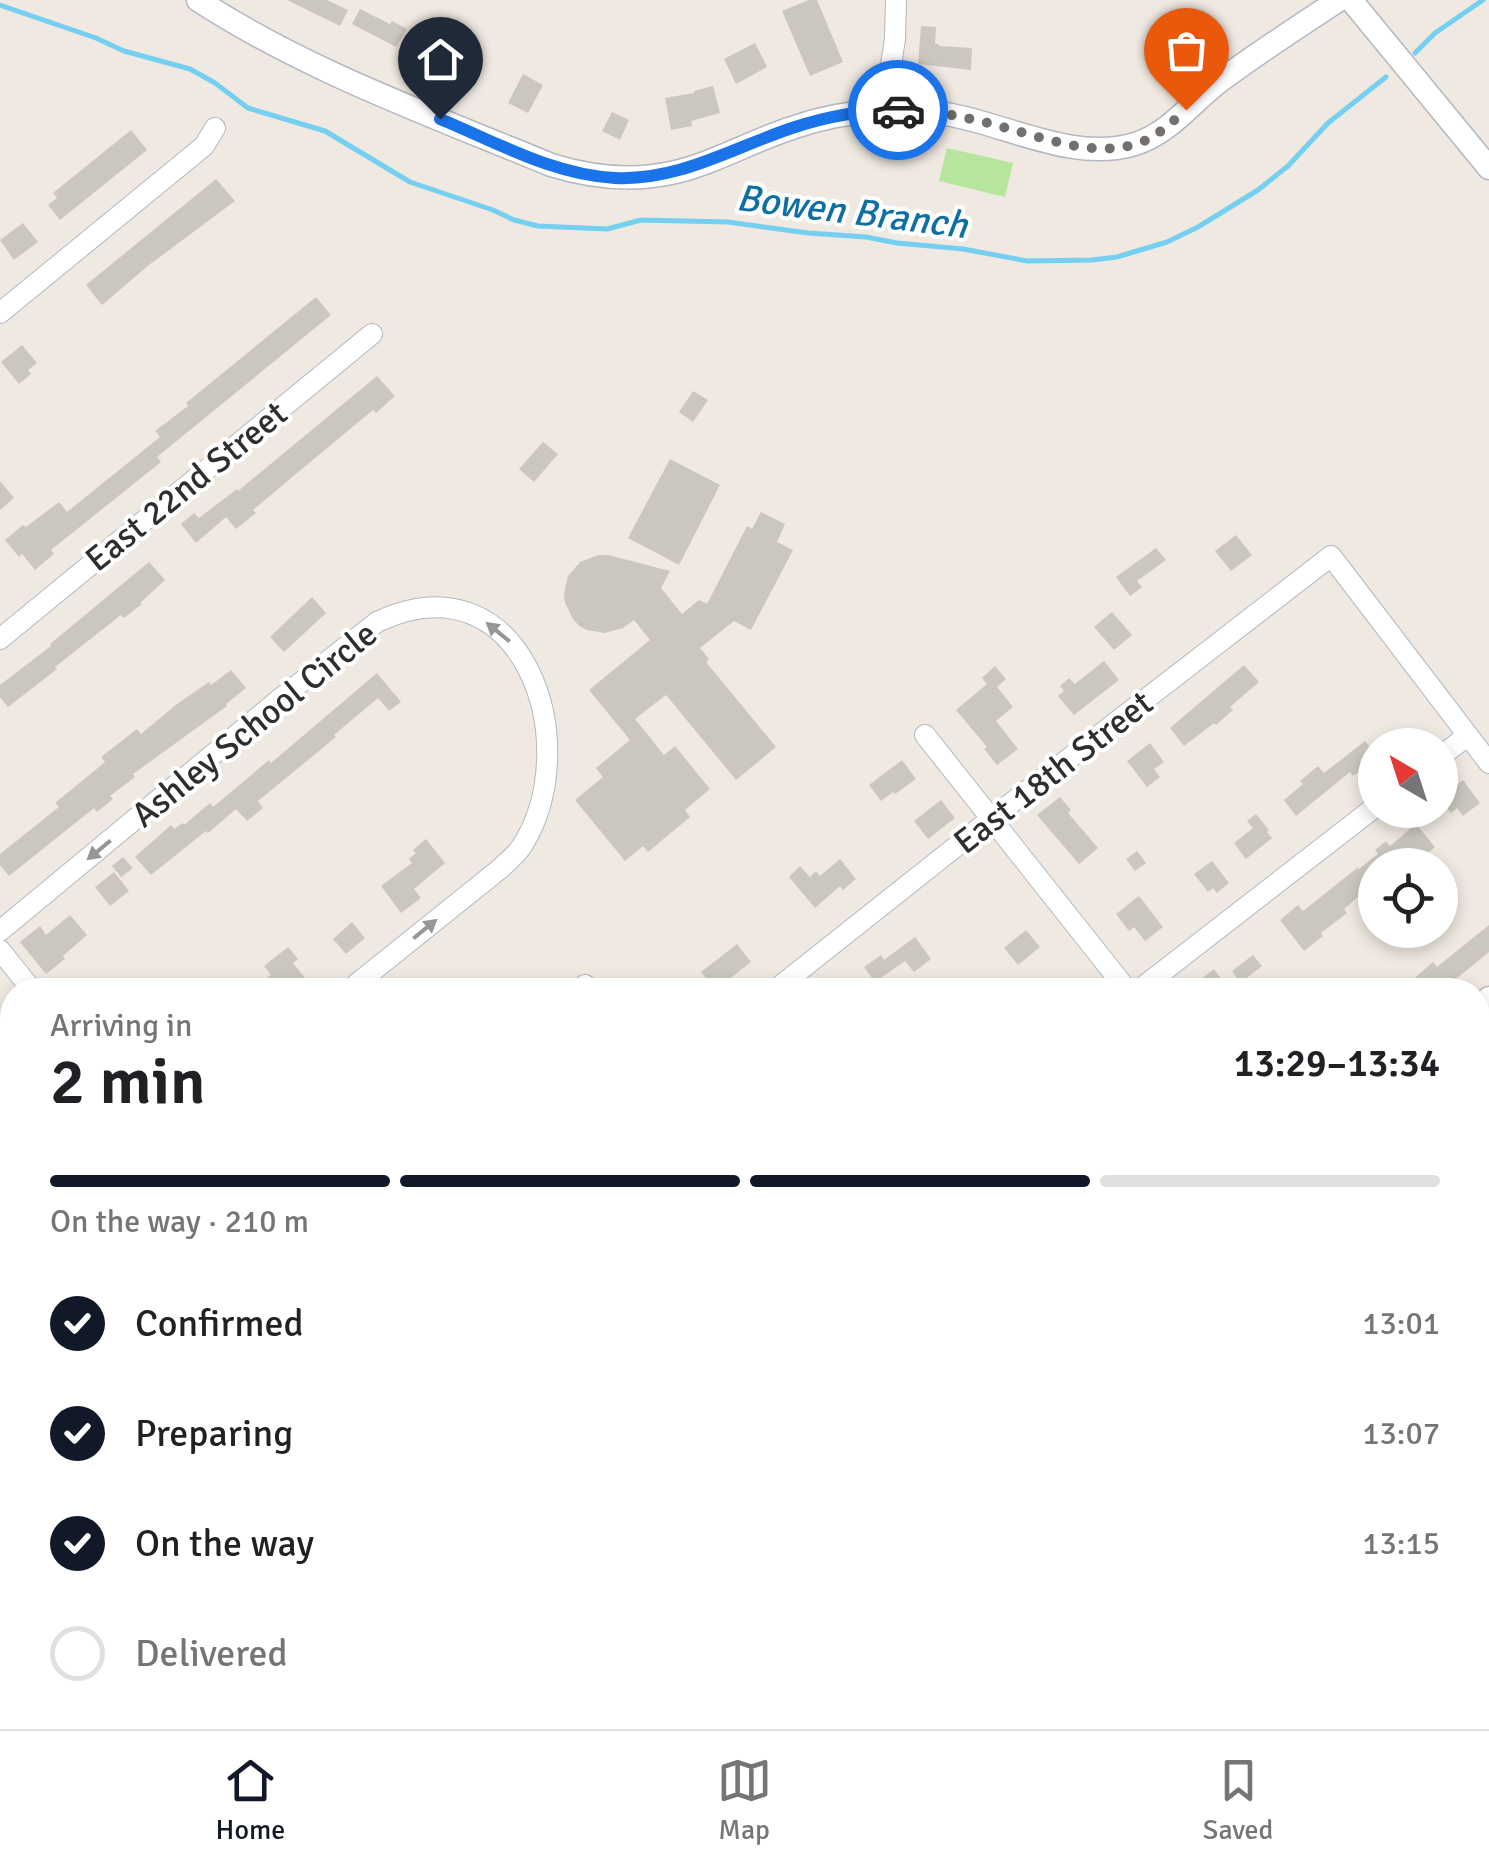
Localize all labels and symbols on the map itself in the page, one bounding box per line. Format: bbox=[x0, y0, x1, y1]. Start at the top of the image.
pin bbox=[1144, 8, 1229, 111]
pin bbox=[398, 17, 483, 120]
courier bbox=[848, 60, 948, 160]
water label: Bowen Branch bbox=[734, 174, 971, 249]
street label: East 22nd Street bbox=[77, 392, 296, 581]
street label: Ashley School Circle bbox=[123, 612, 386, 836]
one-way arrow bbox=[485, 622, 510, 643]
street label: East 18th Street bbox=[945, 681, 1161, 863]
north arrow bbox=[1358, 728, 1458, 828]
one-way arrow bbox=[86, 838, 111, 860]
one-way arrow bbox=[412, 919, 437, 940]

